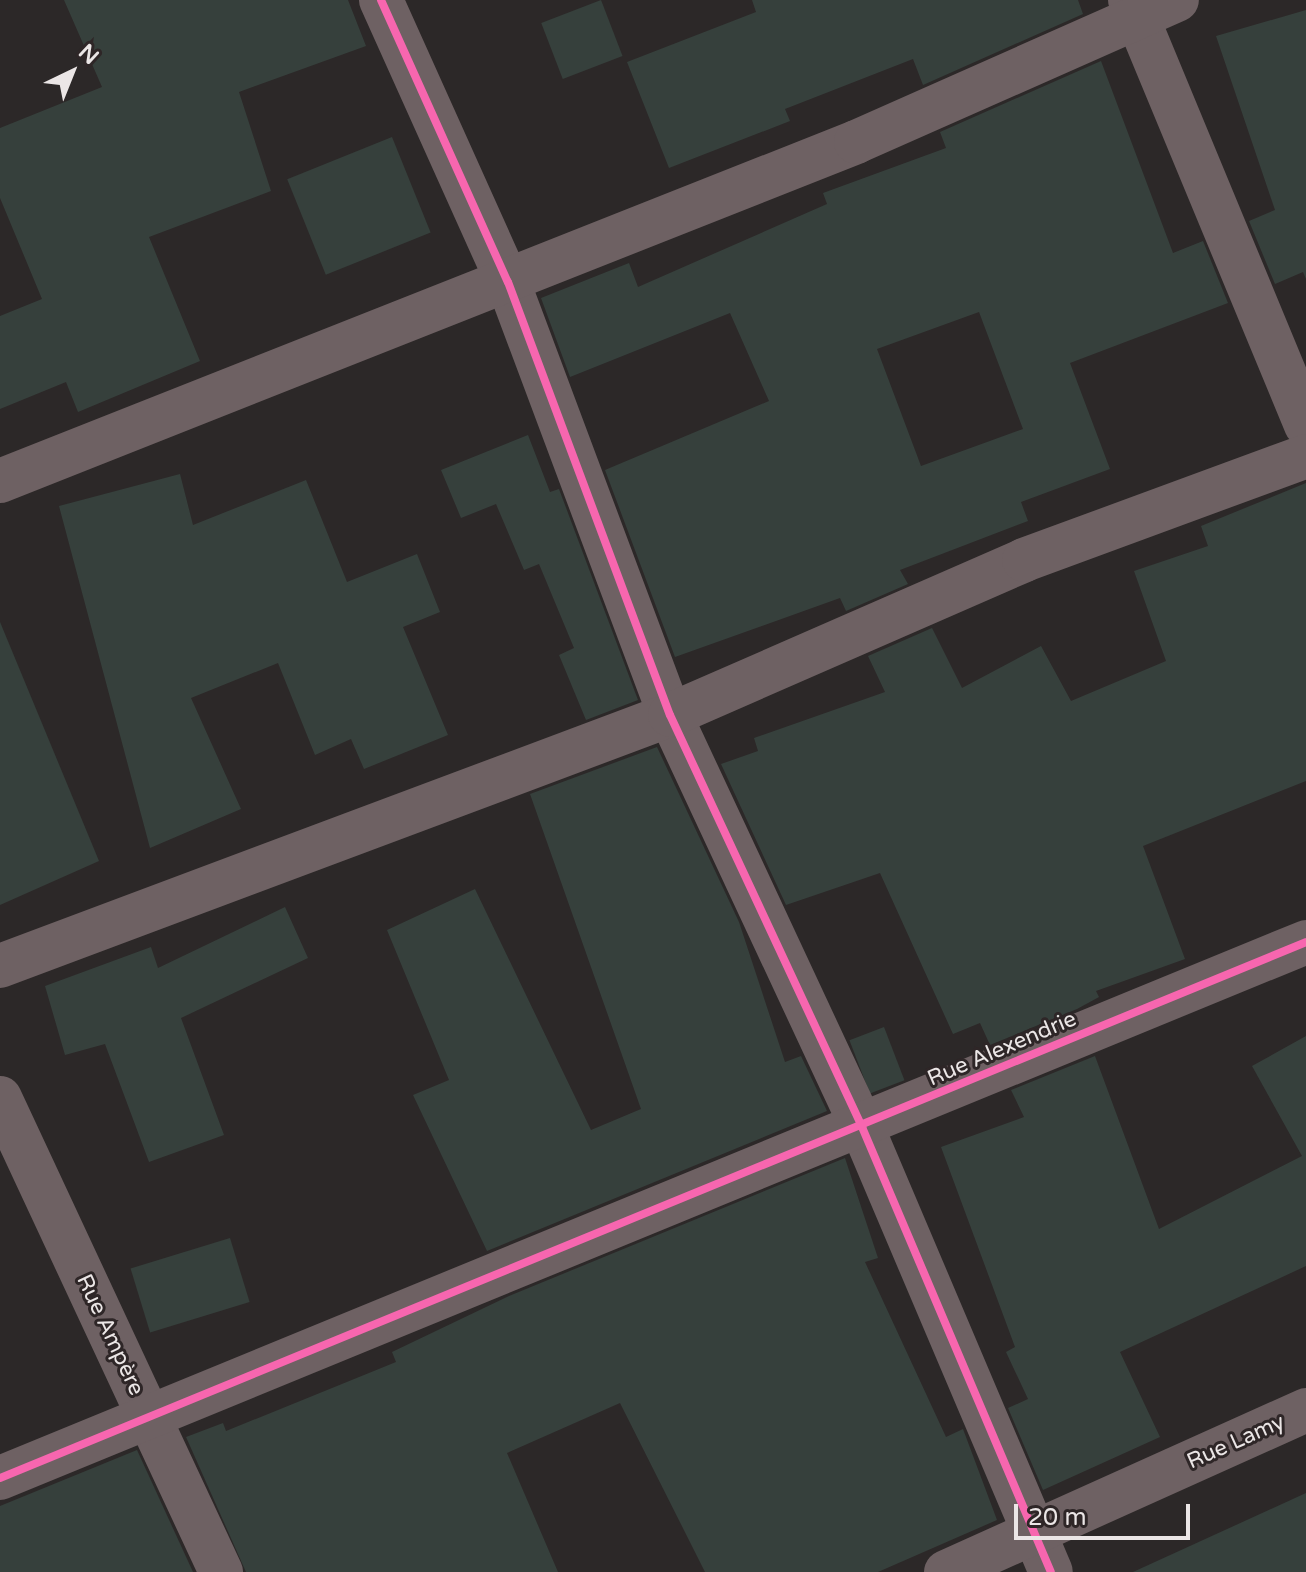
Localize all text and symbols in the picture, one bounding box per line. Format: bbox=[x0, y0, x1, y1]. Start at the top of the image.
north arrow bbox=[32, 32, 112, 112]
text: N bbox=[73, 39, 104, 70]
street label: Rue Alexendrie bbox=[924, 1006, 1080, 1092]
street label: Rue Ampère bbox=[70, 1270, 150, 1400]
street label: Rue Lamy bbox=[1183, 1409, 1289, 1475]
scale bar bbox=[1018, 1488, 1194, 1538]
text: 20 m bbox=[1028, 1503, 1086, 1532]

